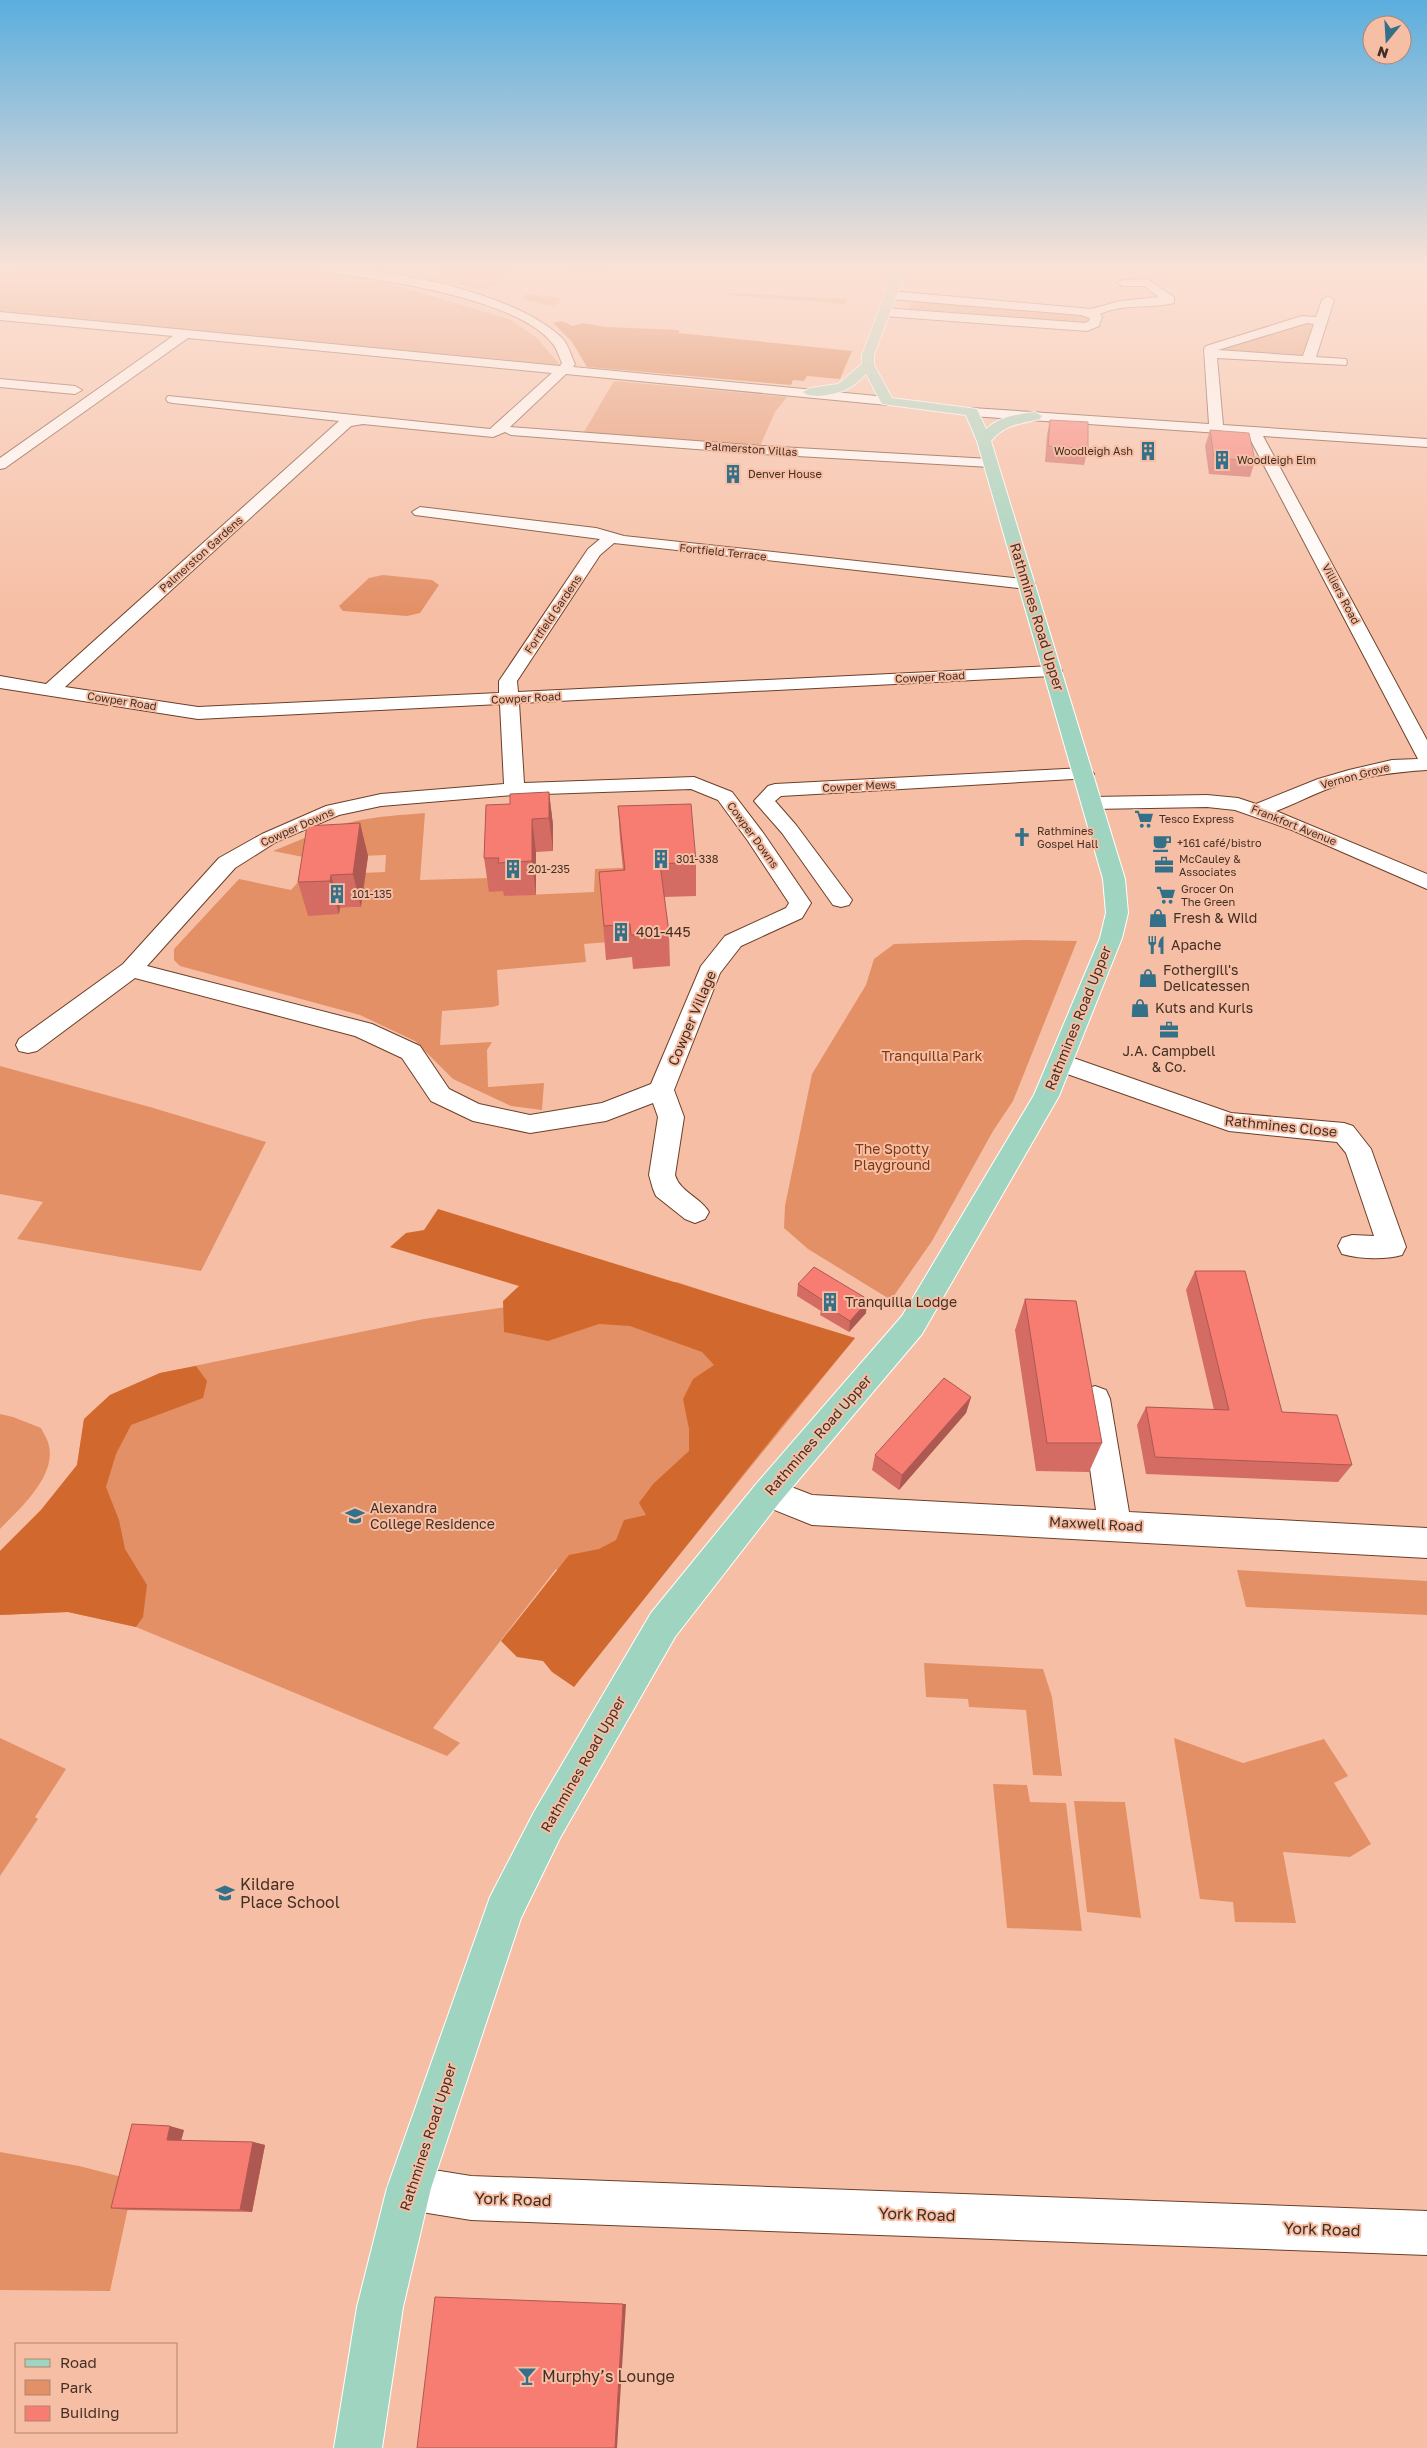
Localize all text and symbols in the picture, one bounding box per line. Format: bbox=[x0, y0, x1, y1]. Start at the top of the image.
north arrow bbox=[1362, 15, 1412, 65]
text: N bbox=[1375, 43, 1391, 63]
street label: Palmerston Villas bbox=[704, 439, 798, 458]
building icon: Woodleigh Ash bbox=[1137, 440, 1159, 462]
place label: Woodleigh Ash bbox=[1054, 444, 1133, 457]
building icon: Woodleigh Elm bbox=[1211, 449, 1233, 471]
place label: Woodleigh Elm bbox=[1237, 453, 1316, 466]
building icon: Denver House bbox=[722, 463, 744, 485]
place label: Denver House bbox=[748, 467, 822, 480]
street label: Palmerston Gardens bbox=[156, 513, 245, 594]
street label: Fortfield Terrace bbox=[679, 540, 767, 563]
street label: Rathmines Road Upper bbox=[1007, 541, 1068, 693]
street label: Villiers Road bbox=[1320, 561, 1363, 626]
street label: Fortfield Gardens bbox=[521, 572, 584, 656]
street label: Cowper Road bbox=[895, 668, 965, 685]
street label: Cowper Road bbox=[86, 689, 158, 712]
street label: Cowper Road bbox=[491, 689, 561, 706]
street label: Vernon Grove bbox=[1319, 760, 1391, 791]
street label: Cowper Mews bbox=[822, 777, 896, 794]
street label: Cowper Downs bbox=[725, 799, 782, 871]
street label: Frankfort Avenue bbox=[1250, 801, 1339, 848]
street label: Cowper Downs bbox=[258, 805, 336, 848]
supermarket icon: Tesco Express bbox=[1133, 808, 1155, 830]
place label: Tesco Express bbox=[1159, 812, 1234, 825]
place label: Rathmines Gospel Hall bbox=[1037, 824, 1099, 850]
church icon: Rathmines Gospel Hall bbox=[1011, 826, 1033, 848]
cafe icon: +161 café/bistro bbox=[1151, 832, 1173, 854]
place label: +161 café/bistro bbox=[1177, 836, 1262, 849]
building icon: 301-338 bbox=[650, 848, 672, 870]
place label: 301-338 bbox=[676, 852, 719, 865]
place label: McCauley & Associates bbox=[1179, 852, 1241, 878]
office icon: McCauley & Associates bbox=[1153, 854, 1175, 876]
building icon: 201-235 bbox=[502, 858, 524, 880]
place label: 201-235 bbox=[528, 862, 570, 875]
place label: Grocer On The Green bbox=[1181, 882, 1235, 908]
building icon: 101-135 bbox=[326, 883, 348, 905]
supermarket icon: Grocer On The Green bbox=[1155, 884, 1177, 906]
place label: 101-135 bbox=[352, 887, 392, 900]
shop icon: Fresh & Wild bbox=[1147, 907, 1169, 929]
place label: Fresh & Wild bbox=[1173, 909, 1257, 926]
building icon: 401-445 bbox=[610, 921, 632, 943]
place label: 401-445 bbox=[636, 923, 691, 940]
restaurant icon: Apache bbox=[1145, 934, 1167, 956]
place label: Apache bbox=[1171, 936, 1221, 953]
street label: Rathmines Road Upper bbox=[1041, 943, 1114, 1092]
place label: Fothergill's Delicatessen bbox=[1163, 961, 1250, 994]
shop icon: Fothergill's Delicatessen bbox=[1137, 967, 1159, 989]
street label: Cowper Village bbox=[664, 968, 719, 1068]
shop icon: Kuts and Kurls bbox=[1129, 997, 1151, 1019]
place label: Kuts and Kurls bbox=[1155, 999, 1253, 1016]
office icon: J.A. Campbell & Co. bbox=[1158, 1019, 1180, 1041]
place label: J.A. Campbell & Co. bbox=[1122, 1042, 1216, 1075]
park label: Tranquilla Park bbox=[882, 1047, 982, 1064]
street label: Rathmines Close bbox=[1224, 1111, 1338, 1140]
park label: The Spotty Playground bbox=[854, 1140, 930, 1173]
building icon: Tranquilla Lodge bbox=[819, 1291, 841, 1313]
place label: Tranquilla Lodge bbox=[845, 1293, 957, 1310]
street label: Rathmines Road Upper bbox=[761, 1371, 875, 1498]
place label: Alexandra College Residence bbox=[370, 1499, 495, 1532]
school or university icon: Alexandra College Residence bbox=[344, 1505, 366, 1527]
street label: Maxwell Road bbox=[1049, 1513, 1143, 1534]
street label: Rathmines Road Upper bbox=[537, 1692, 629, 1835]
place label: Kildare Place School bbox=[240, 1874, 340, 1912]
school or university icon: Kildare Place School bbox=[214, 1882, 236, 1904]
street label: Rathmines Road Upper bbox=[396, 2060, 460, 2213]
street label: York Road bbox=[474, 2188, 552, 2210]
street label: York Road bbox=[878, 2203, 956, 2225]
street label: York Road bbox=[1283, 2218, 1361, 2240]
legend bbox=[15, 2343, 178, 2433]
text: Road bbox=[60, 2353, 97, 2371]
bar icon: Murphy’s Lounge bbox=[516, 2365, 538, 2387]
place label: Murphy’s Lounge bbox=[542, 2366, 675, 2386]
text: Park bbox=[60, 2378, 93, 2396]
text: Building bbox=[60, 2403, 120, 2421]

